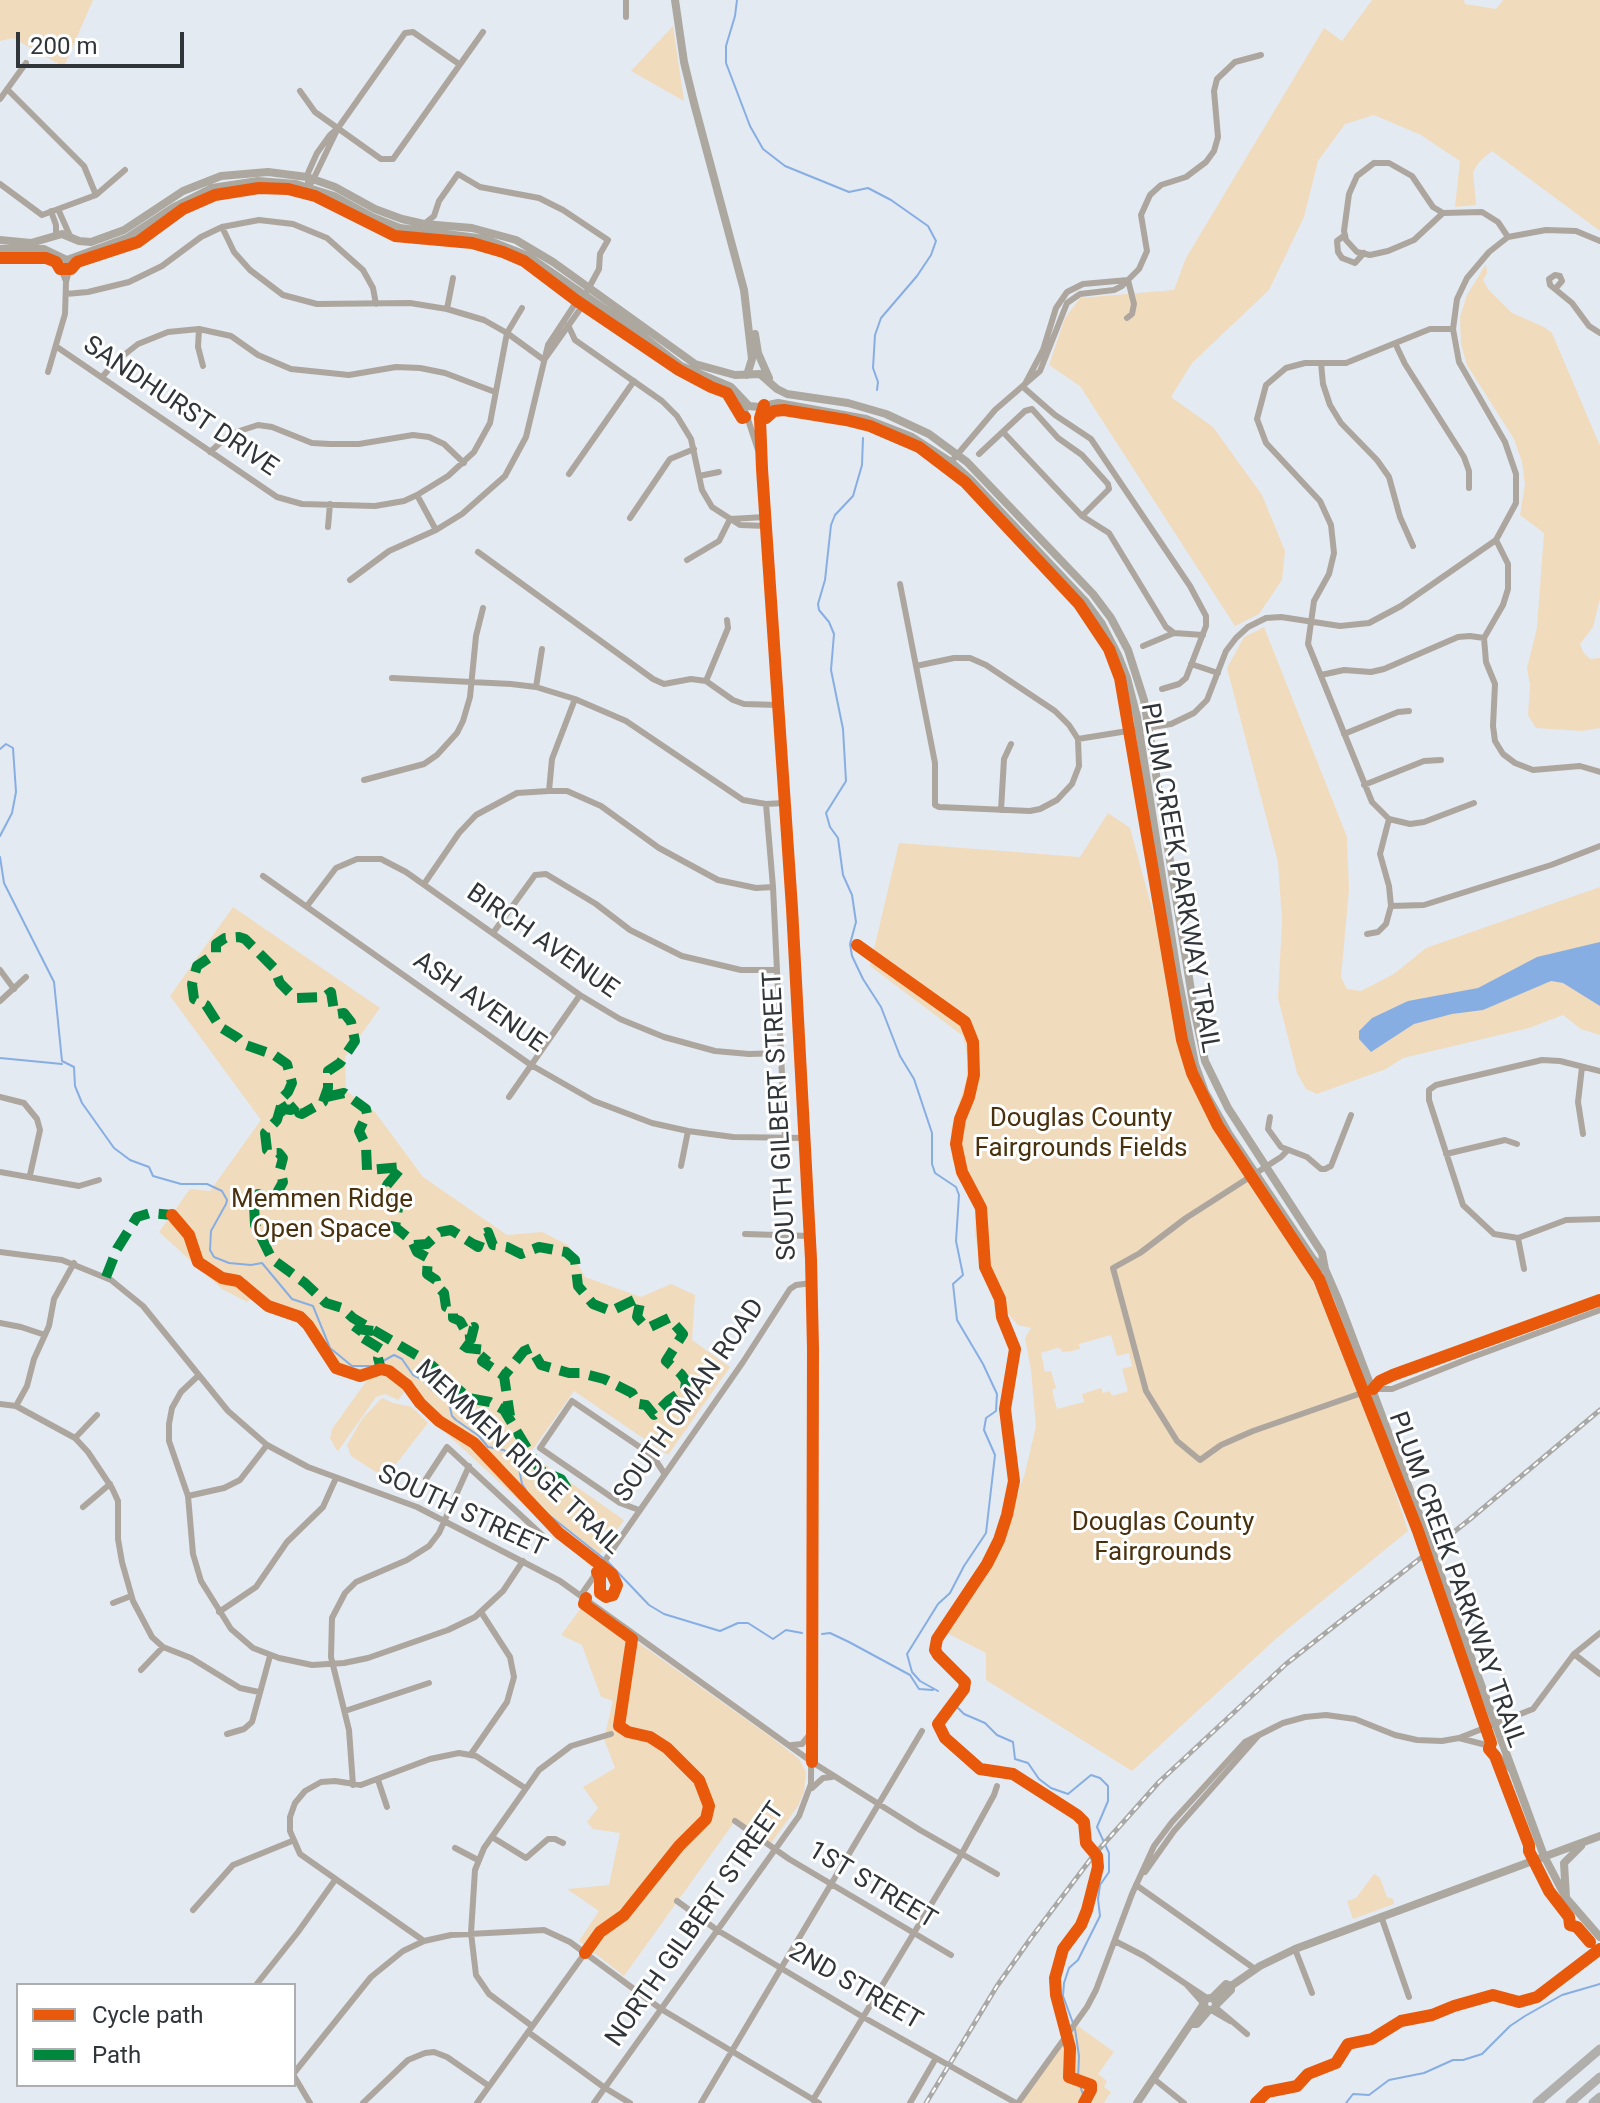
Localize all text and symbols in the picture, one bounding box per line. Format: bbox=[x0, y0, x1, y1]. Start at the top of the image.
scale bar bbox=[20, 16, 188, 66]
text: 200 m bbox=[30, 32, 97, 60]
street label: SANDHURST DRIVE bbox=[77, 330, 283, 484]
street label: PLUM CREEK PARKWAY TRAIL bbox=[1133, 701, 1225, 1055]
street label: BIRCH AVENUE bbox=[460, 878, 624, 1006]
street label: ASH AVENUE bbox=[407, 946, 551, 1060]
street label: SOUTH GILBERT STREET bbox=[758, 971, 804, 1261]
park label: Douglas County Fairgrounds Fields bbox=[974, 1103, 1188, 1164]
park label: Memmen Ridge Open Space bbox=[231, 1184, 413, 1246]
street label: SOUTH OMAN ROAD bbox=[608, 1293, 772, 1509]
street label: MEMMEN RIDGE TRAIL bbox=[408, 1354, 628, 1562]
street label: PLUM CREEK PARKWAY TRAIL bbox=[1381, 1408, 1531, 1752]
street label: SOUTH STREET bbox=[372, 1459, 552, 1565]
park label: Douglas County Fairgrounds bbox=[1072, 1507, 1254, 1568]
street label: NORTH GILBERT STREET bbox=[600, 1797, 792, 2053]
street label: 1ST STREET bbox=[802, 1835, 942, 1937]
street label: 2ND STREET bbox=[783, 1936, 927, 2038]
legend bbox=[16, 1983, 296, 2087]
text: Cycle path bbox=[92, 2001, 204, 2029]
text: Path bbox=[92, 2041, 141, 2069]

